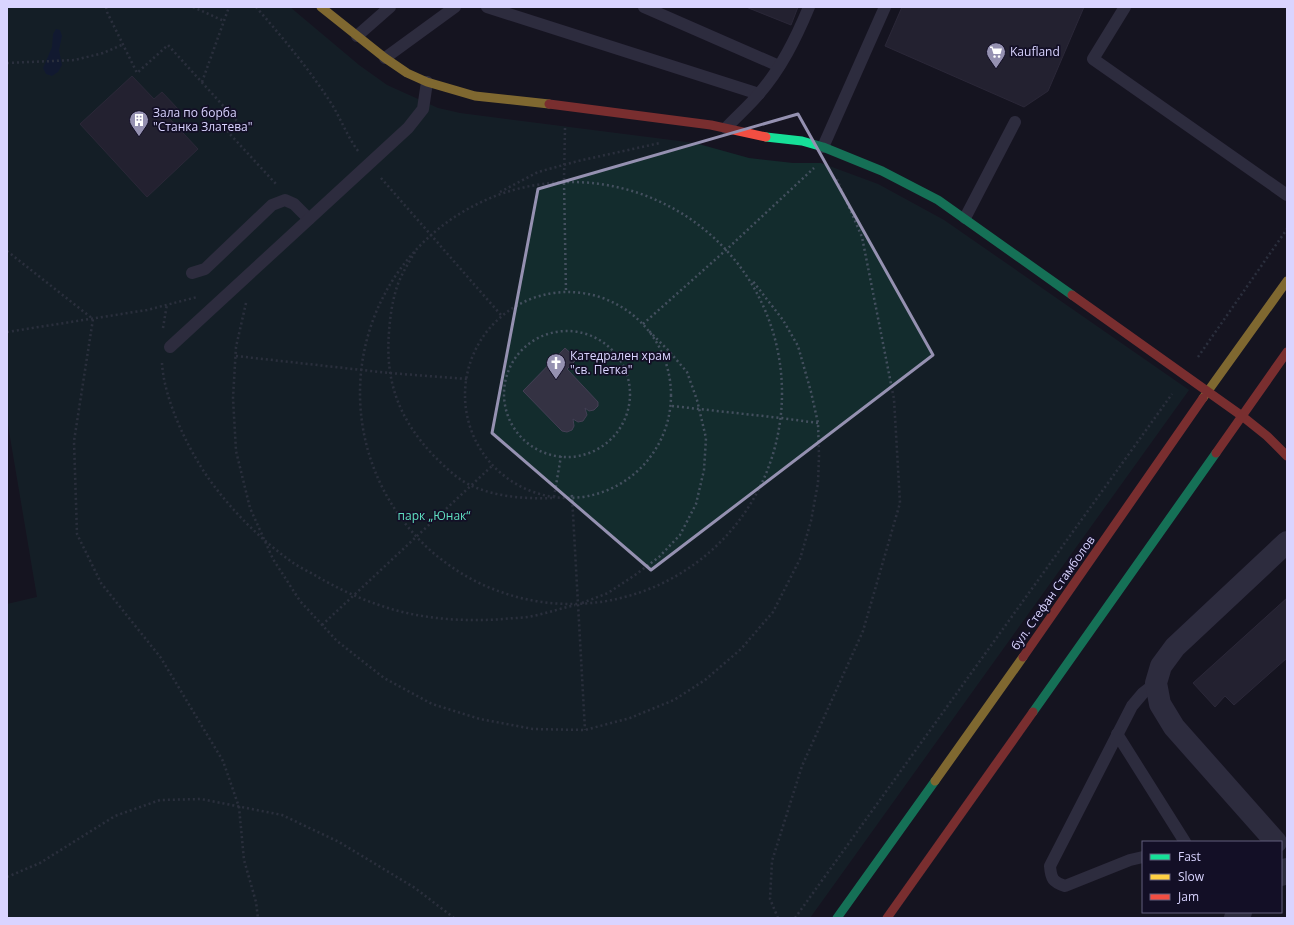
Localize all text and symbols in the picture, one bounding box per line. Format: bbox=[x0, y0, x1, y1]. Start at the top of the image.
supermarket icon: Kaufland bbox=[985, 41, 1007, 69]
place label: Kaufland bbox=[1010, 43, 1060, 60]
place label: Зала по борба "Станка Златева" bbox=[153, 104, 253, 135]
building icon: Зала по борба "Станка Златева" bbox=[128, 109, 150, 137]
place label: Катедрален храм "св. Петка" bbox=[570, 347, 671, 378]
church icon: Катедрален храм "св. Петка" bbox=[545, 352, 567, 380]
park label: парк „Юнак“ bbox=[398, 507, 471, 524]
street label: бул. Стефан Стамболов bbox=[1007, 532, 1099, 653]
legend bbox=[1142, 841, 1282, 913]
text: Fast bbox=[1178, 848, 1201, 865]
text: Slow bbox=[1178, 868, 1205, 885]
text: Jam bbox=[1177, 888, 1199, 905]

